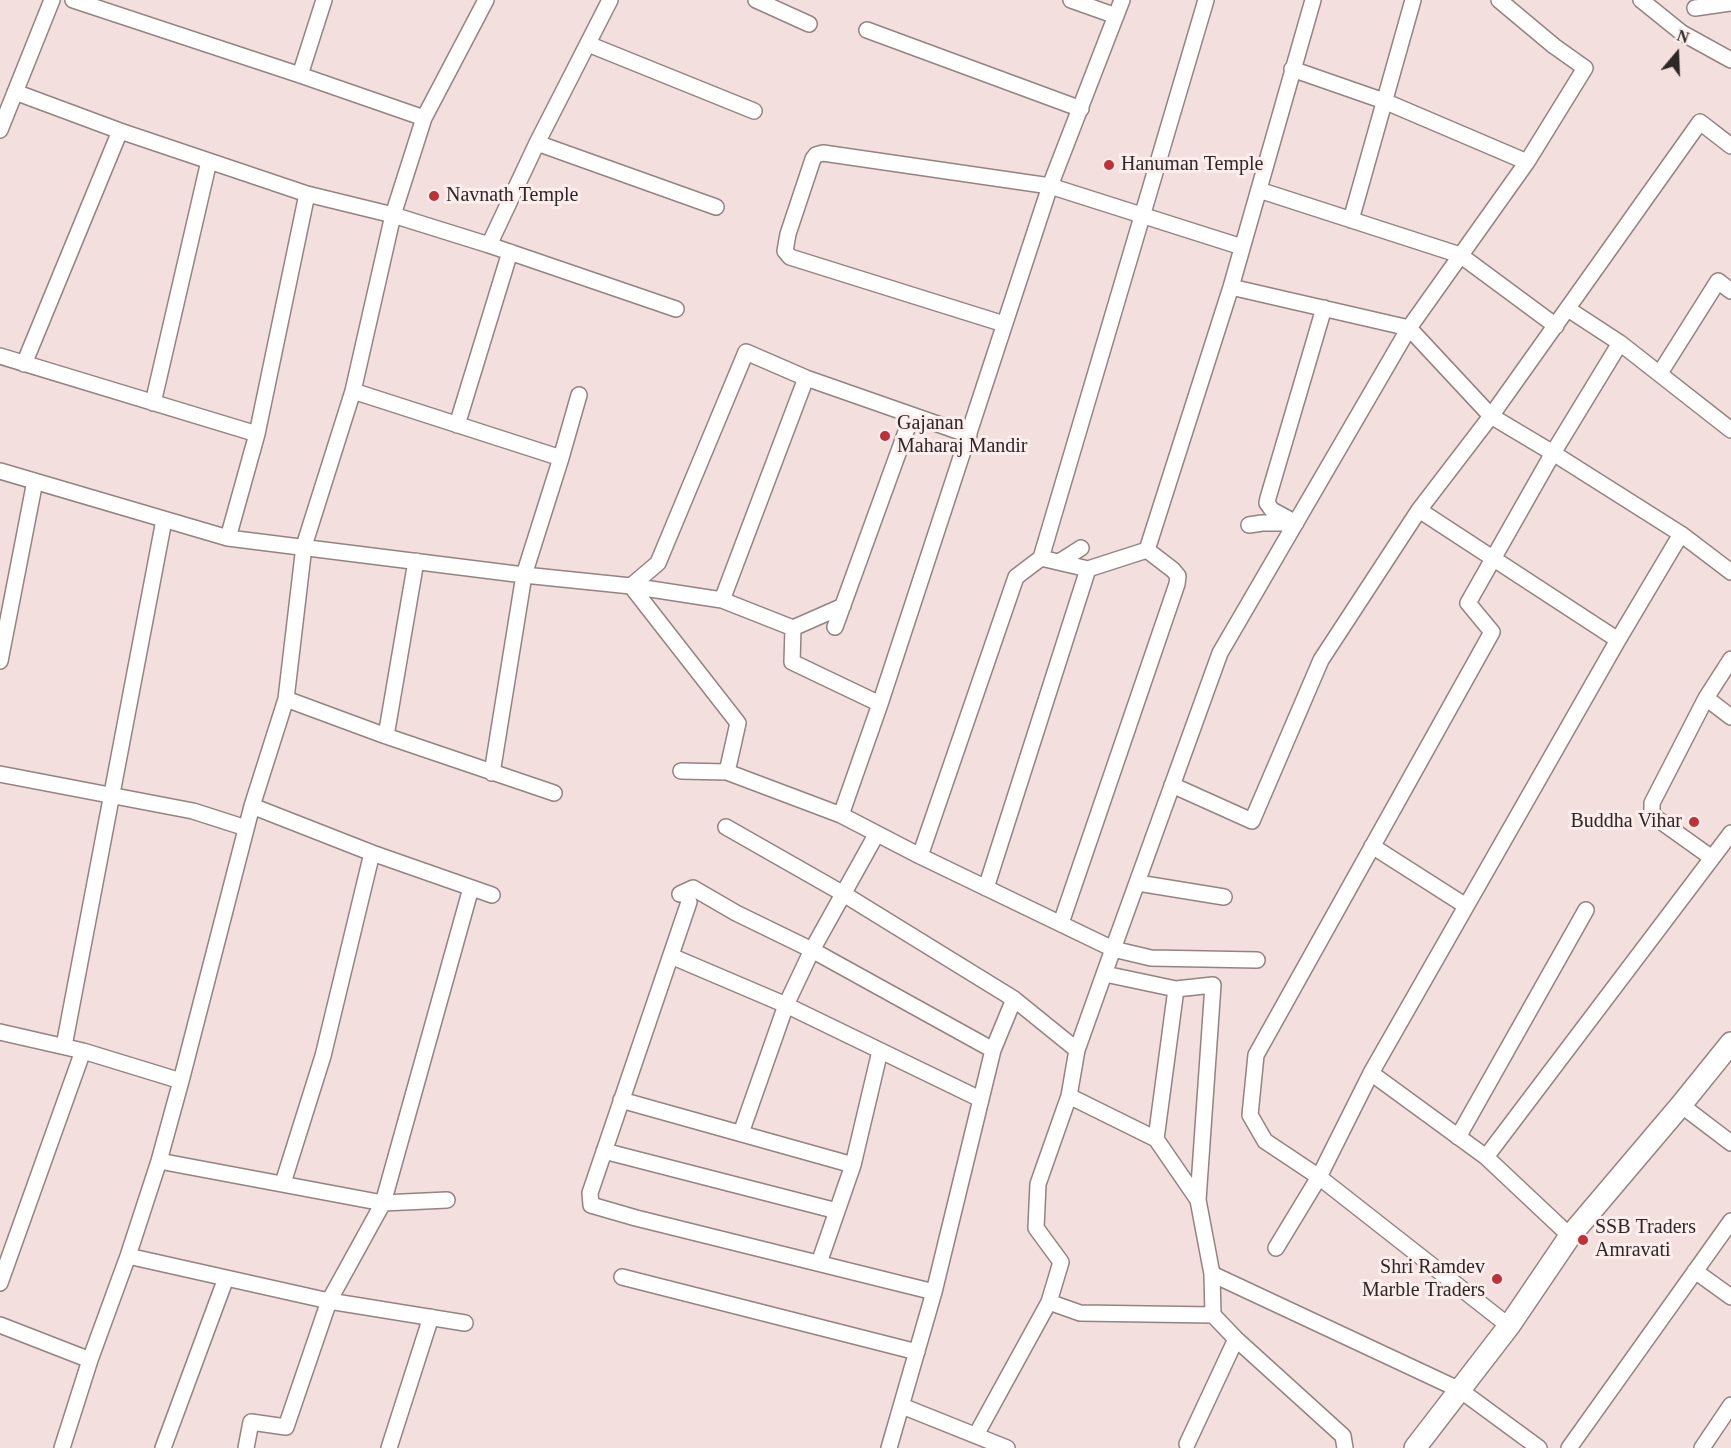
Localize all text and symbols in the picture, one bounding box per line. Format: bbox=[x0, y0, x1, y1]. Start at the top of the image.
north arrow bbox=[1647, 24, 1707, 84]
text: N bbox=[1675, 27, 1691, 46]
place label: Hanuman Temple bbox=[1121, 153, 1263, 177]
marker: Hanuman Temple bbox=[1102, 158, 1116, 172]
place label: Navnath Temple bbox=[446, 184, 578, 208]
marker: Navnath Temple bbox=[427, 189, 441, 203]
place label: Gajanan Maharaj Mandir bbox=[897, 412, 1028, 459]
marker: Gajanan Maharaj Mandir bbox=[878, 429, 892, 443]
place label: Buddha Vihar bbox=[1570, 810, 1682, 834]
marker: Buddha Vihar bbox=[1687, 815, 1701, 829]
place label: SSB Traders Amravati bbox=[1595, 1216, 1696, 1263]
marker: SSB Traders Amravati bbox=[1576, 1233, 1590, 1247]
place label: Shri Ramdev Marble Traders bbox=[1362, 1256, 1485, 1303]
marker: Shri Ramdev Marble Traders bbox=[1490, 1272, 1504, 1286]

